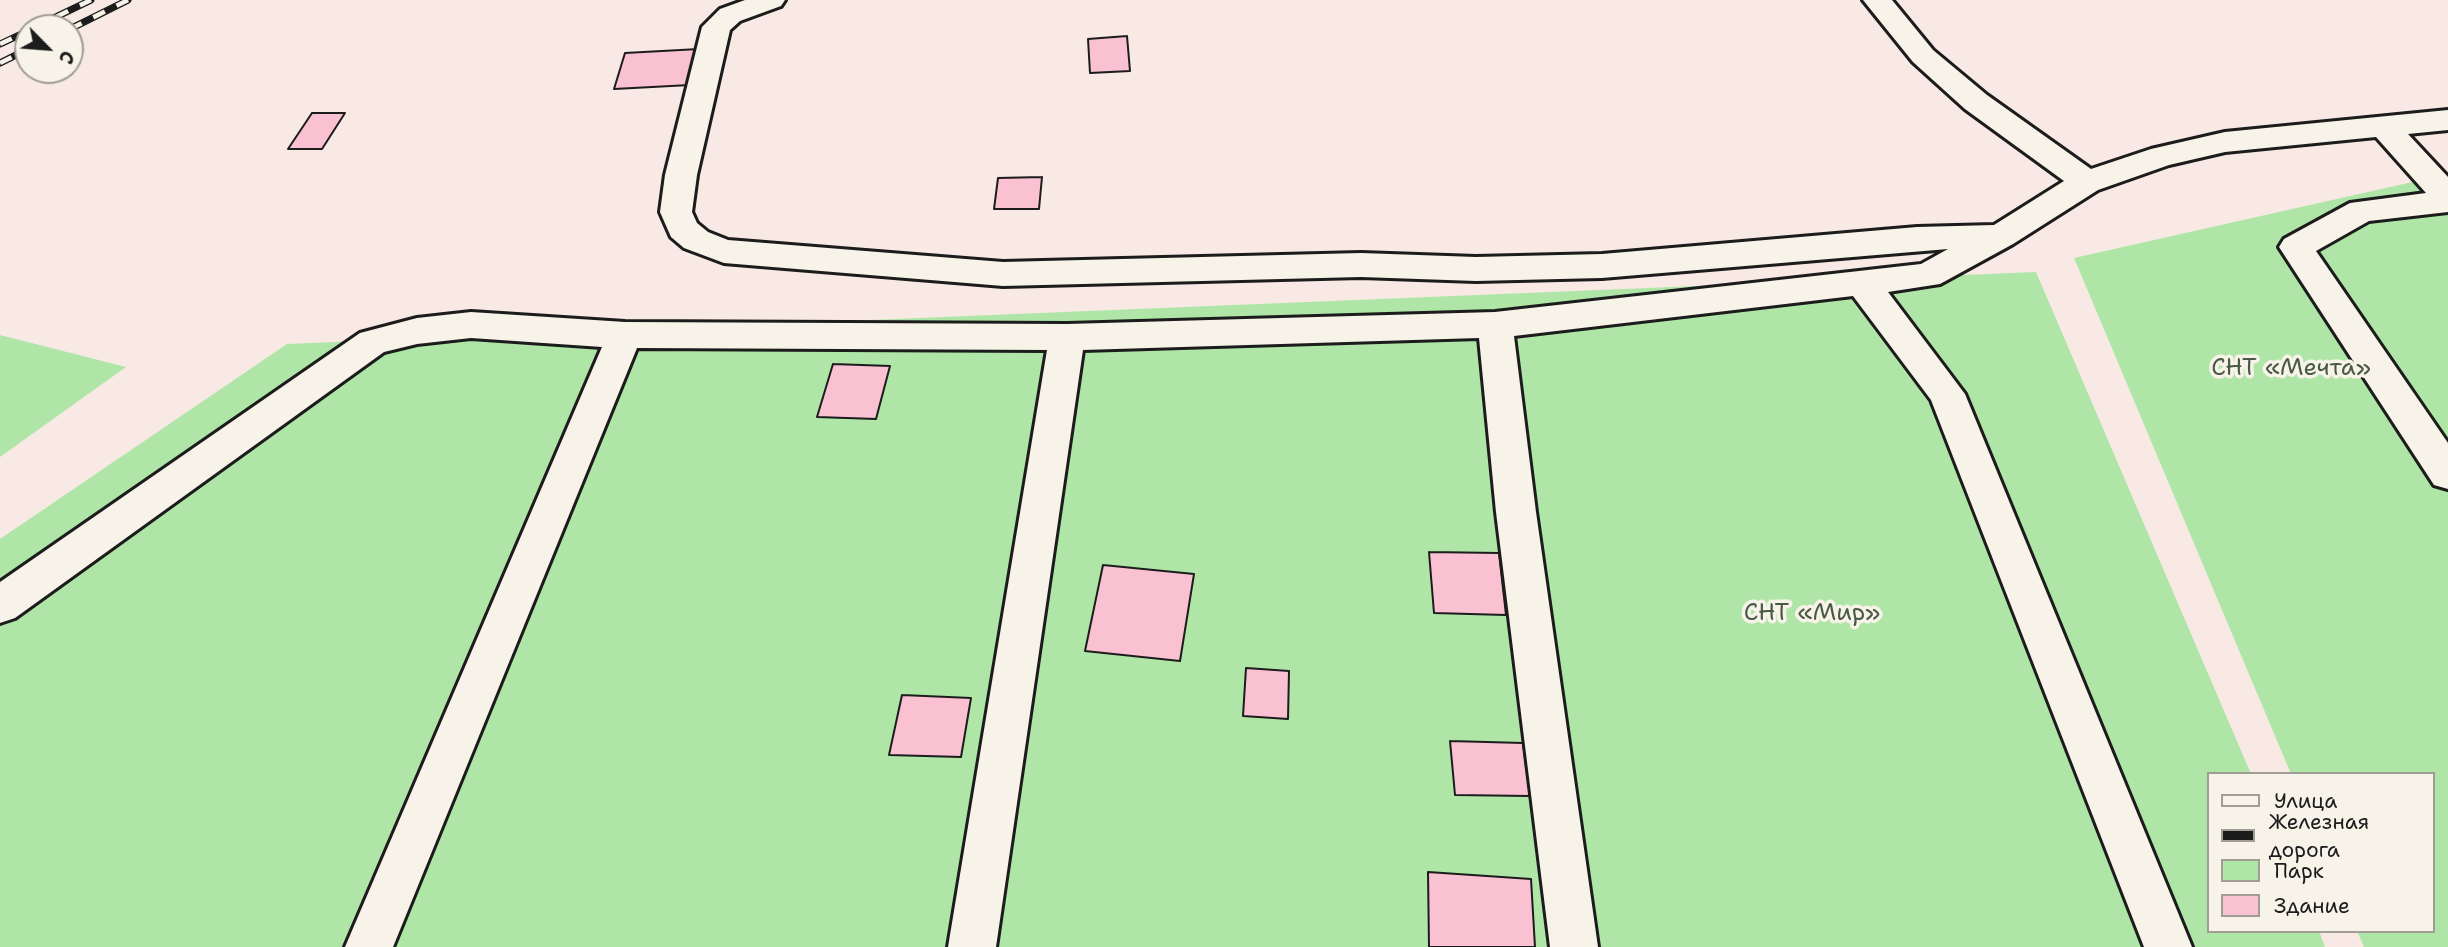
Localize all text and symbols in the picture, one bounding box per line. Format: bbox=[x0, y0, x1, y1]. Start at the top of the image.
north arrow bbox=[14, 14, 84, 84]
text: С bbox=[53, 47, 80, 68]
park label: СНТ «Мечта» bbox=[2211, 355, 2371, 383]
park label: СНТ «Мир» bbox=[1744, 600, 1880, 628]
legend bbox=[2206, 772, 2434, 933]
text: Улица bbox=[2274, 787, 2337, 815]
text: Железная дорога bbox=[2269, 808, 2369, 864]
text: Парк bbox=[2274, 857, 2324, 885]
text: Здание bbox=[2274, 892, 2350, 920]

